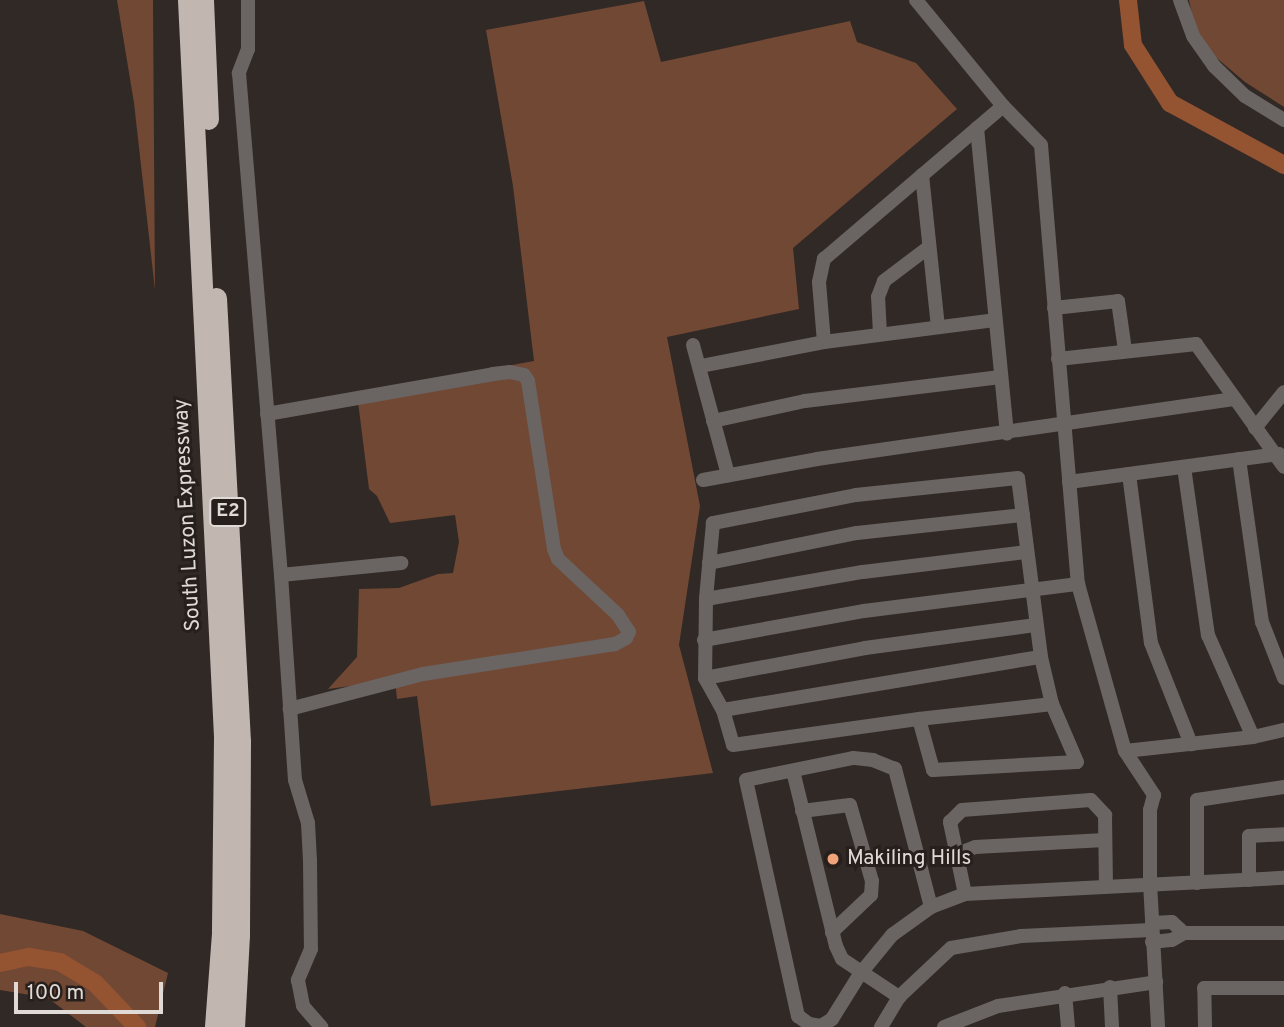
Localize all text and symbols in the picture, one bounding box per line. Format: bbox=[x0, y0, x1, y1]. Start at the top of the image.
street label: South Luzon Expressway bbox=[169, 398, 207, 632]
road number: E2 bbox=[209, 496, 247, 527]
place label: Makiling Hills bbox=[847, 846, 971, 872]
marker: Makiling Hills bbox=[825, 851, 841, 867]
scale bar bbox=[18, 968, 166, 1012]
text: 100 m bbox=[27, 980, 84, 1007]

